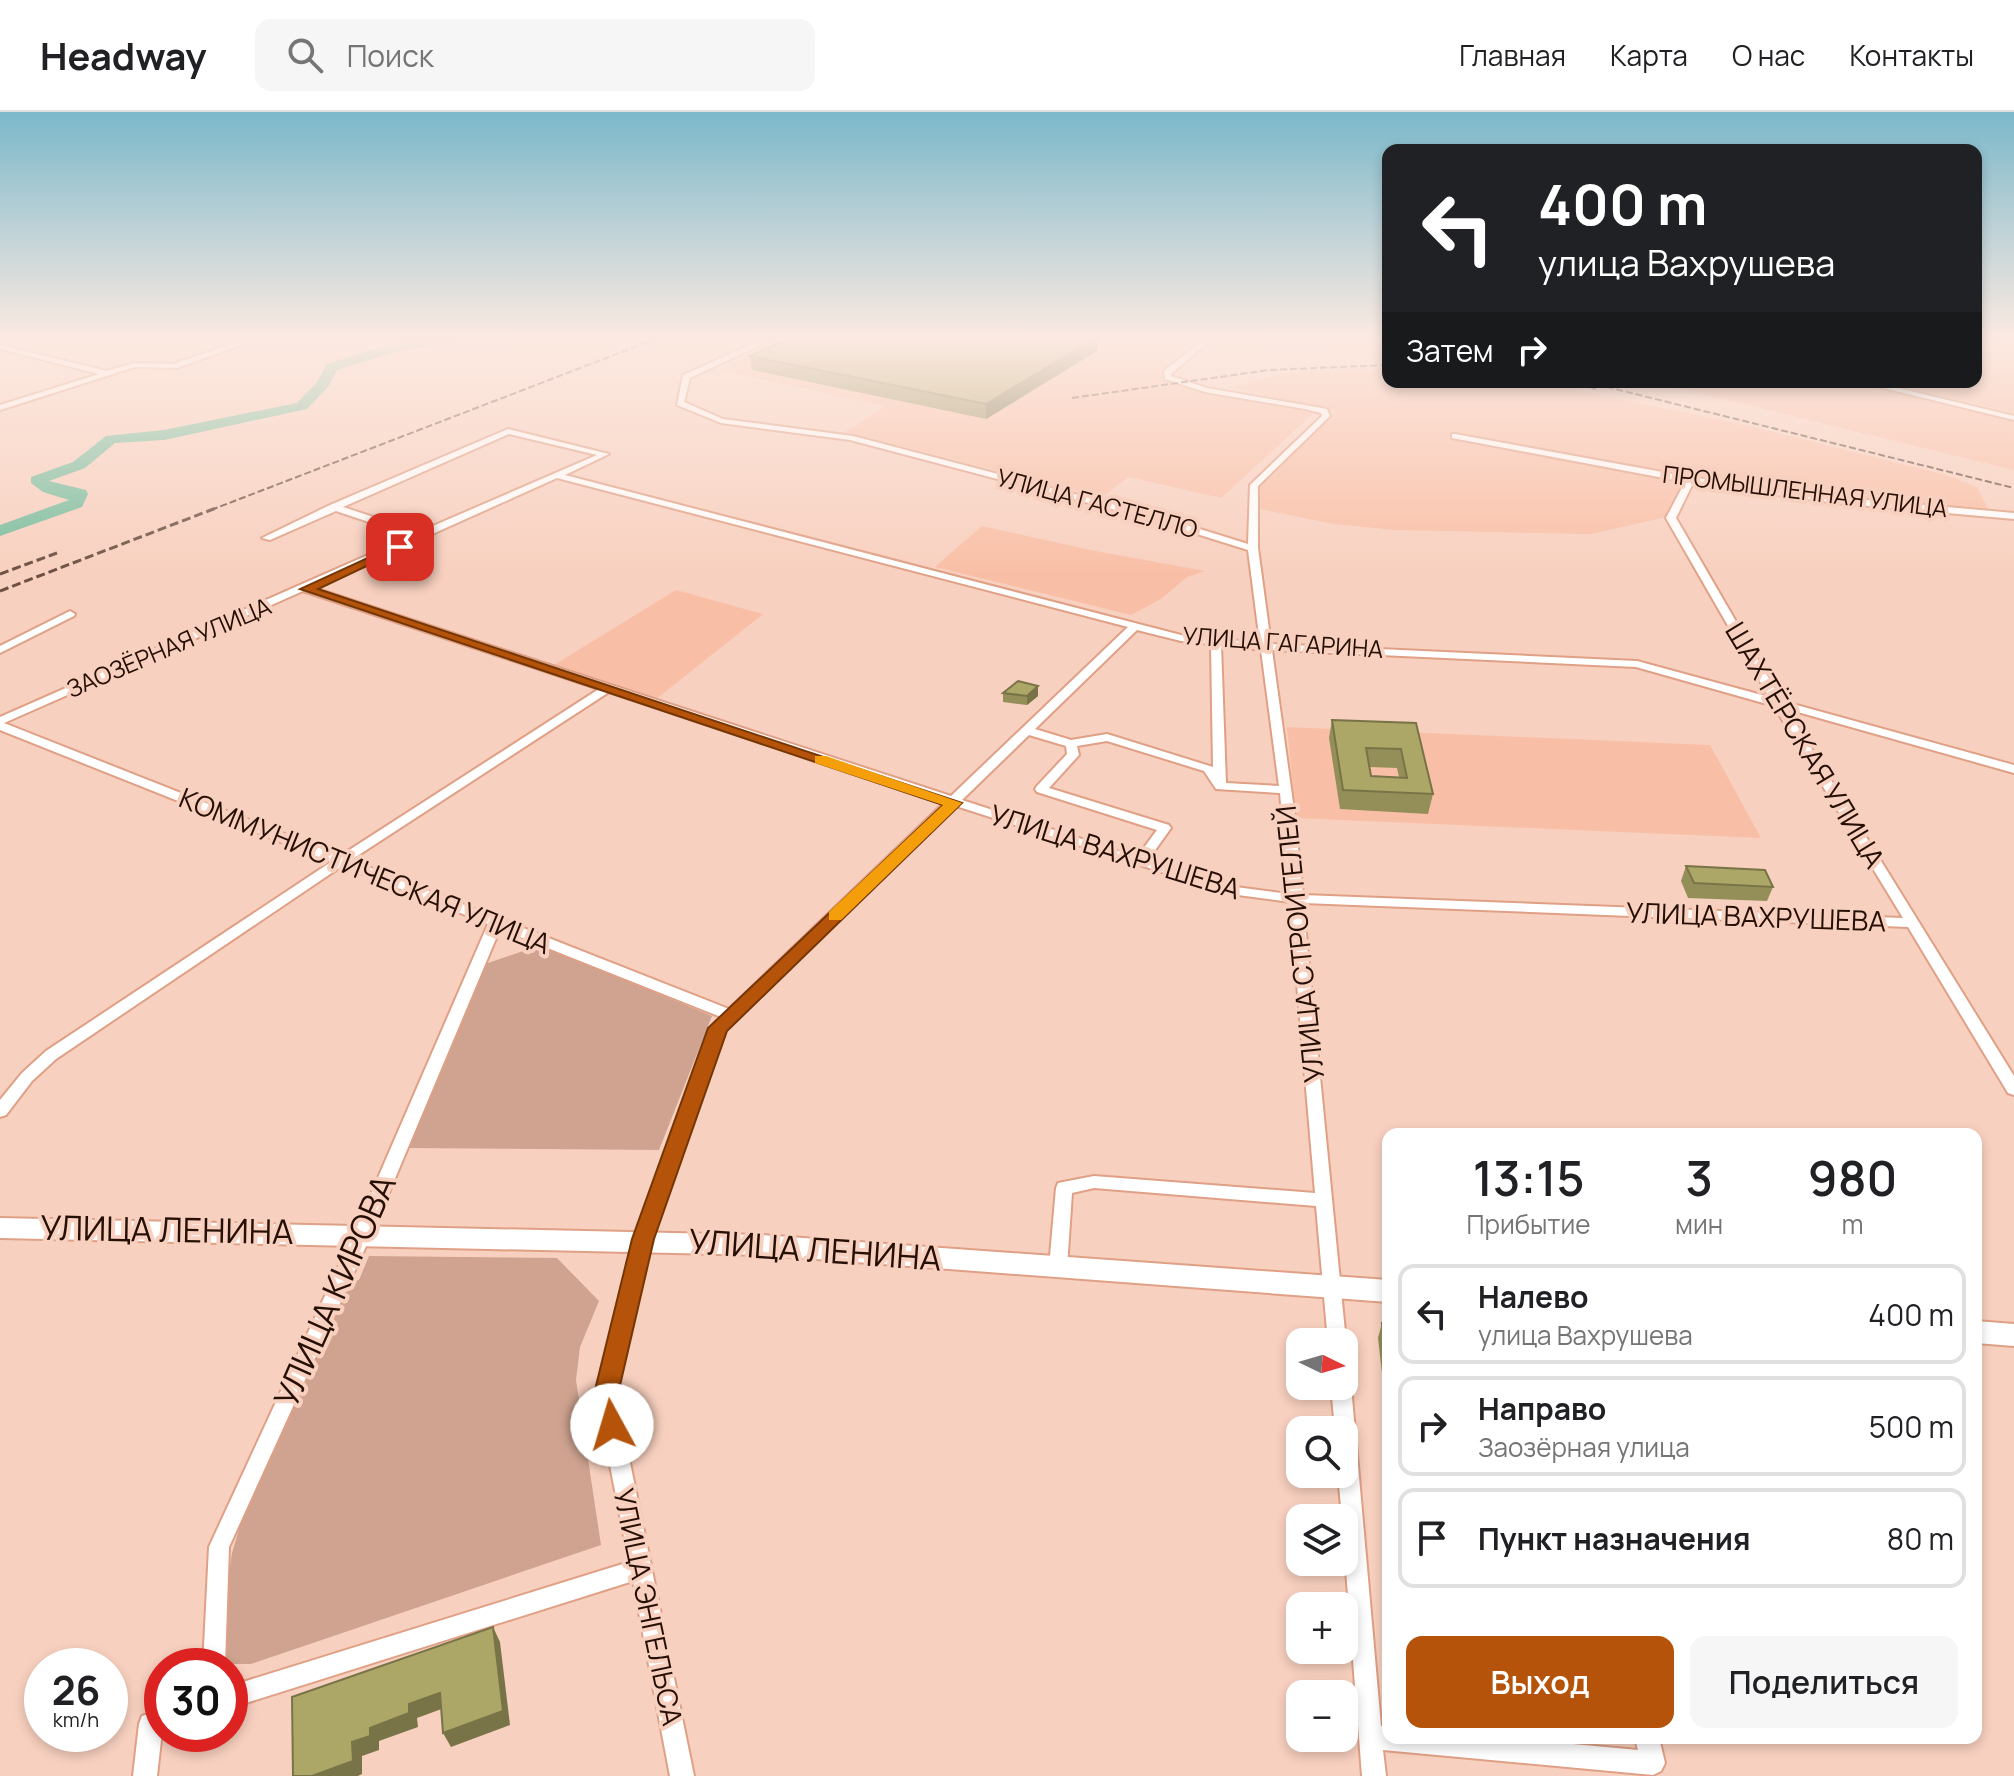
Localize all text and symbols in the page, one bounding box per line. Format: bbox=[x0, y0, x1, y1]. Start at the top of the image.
search box bbox=[255, 19, 815, 91]
text: Headway bbox=[40, 29, 207, 81]
icon: search bbox=[283, 33, 327, 77]
text: Поиск bbox=[347, 35, 434, 76]
text: Главная bbox=[1459, 36, 1566, 74]
text: Карта bbox=[1610, 36, 1688, 74]
text: О нас bbox=[1732, 36, 1805, 74]
text: Контакты bbox=[1849, 36, 1974, 74]
text: 400 m bbox=[1538, 165, 1707, 242]
icon: left bbox=[1406, 176, 1510, 280]
text: улица Вахрушева bbox=[1538, 238, 1835, 287]
icon: right bbox=[1510, 328, 1554, 372]
text: Затем bbox=[1406, 330, 1494, 371]
street label: ПРОМЫШЛЕННАЯ УЛИЦА bbox=[1661, 457, 1949, 524]
street label: УЛИЦА ГАСТЕЛЛО bbox=[993, 460, 1202, 545]
pin bbox=[366, 513, 434, 581]
icon: arrive bbox=[378, 525, 422, 569]
street label: ЗАОЗЁРНАЯ УЛИЦА bbox=[61, 589, 276, 705]
street label: ШАХТЁРСКАЯ УЛИЦА bbox=[1717, 614, 1895, 875]
street label: УЛИЦА ГАГАРИНА bbox=[1182, 618, 1385, 665]
street label: КОММУНИСТИЧЕСКАЯ УЛИЦА bbox=[174, 778, 557, 962]
street label: УЛИЦА ВАХРУШЕВА bbox=[985, 795, 1245, 907]
street label: УЛИЦА СТРОИТЕЛЕЙ bbox=[1266, 804, 1332, 1084]
street label: УЛИЦА ВАХРУШЕВА bbox=[1625, 892, 1887, 940]
text: 13:15 bbox=[1473, 1145, 1584, 1210]
text: 3 bbox=[1685, 1145, 1713, 1210]
text: 980 bbox=[1808, 1145, 1897, 1210]
street label: УЛИЦА КИРОВА bbox=[262, 1167, 406, 1414]
street label: УЛИЦА ЛЕНИНА bbox=[40, 1204, 294, 1254]
text: Прибытие bbox=[1467, 1206, 1591, 1242]
text: мин bbox=[1675, 1206, 1723, 1242]
text: m bbox=[1842, 1206, 1864, 1242]
street label: УЛИЦА ЛЕНИНА bbox=[687, 1217, 943, 1281]
text: Налево bbox=[1478, 1276, 1588, 1317]
icon: left bbox=[1410, 1292, 1454, 1336]
text: 400 m bbox=[1868, 1294, 1954, 1335]
text: улица Вахрушева bbox=[1478, 1317, 1693, 1353]
north arrow bbox=[1286, 1328, 1358, 1400]
map controls bbox=[1286, 1328, 1358, 1752]
position arrow bbox=[570, 1383, 654, 1467]
text: Направо bbox=[1478, 1388, 1606, 1429]
icon: right bbox=[1410, 1404, 1454, 1448]
text: 500 m bbox=[1869, 1406, 1954, 1447]
button: search bbox=[1286, 1416, 1358, 1488]
text: Заозёрная улица bbox=[1478, 1429, 1690, 1465]
street label: УЛИЦА ЭНГЕЛЬСА bbox=[605, 1485, 693, 1729]
button: layers bbox=[1286, 1504, 1358, 1576]
icon: arrive bbox=[1410, 1516, 1454, 1560]
text: Пункт назначения bbox=[1478, 1518, 1751, 1559]
text: 80 m bbox=[1887, 1518, 1954, 1559]
button: + bbox=[1286, 1592, 1358, 1664]
button: Выход bbox=[1406, 1636, 1674, 1728]
button: Поделиться bbox=[1690, 1636, 1958, 1728]
speed limit sign: 30 bbox=[144, 1648, 248, 1752]
text: 26 bbox=[52, 1662, 100, 1717]
button: − bbox=[1286, 1680, 1358, 1752]
text: km/h bbox=[53, 1706, 99, 1733]

